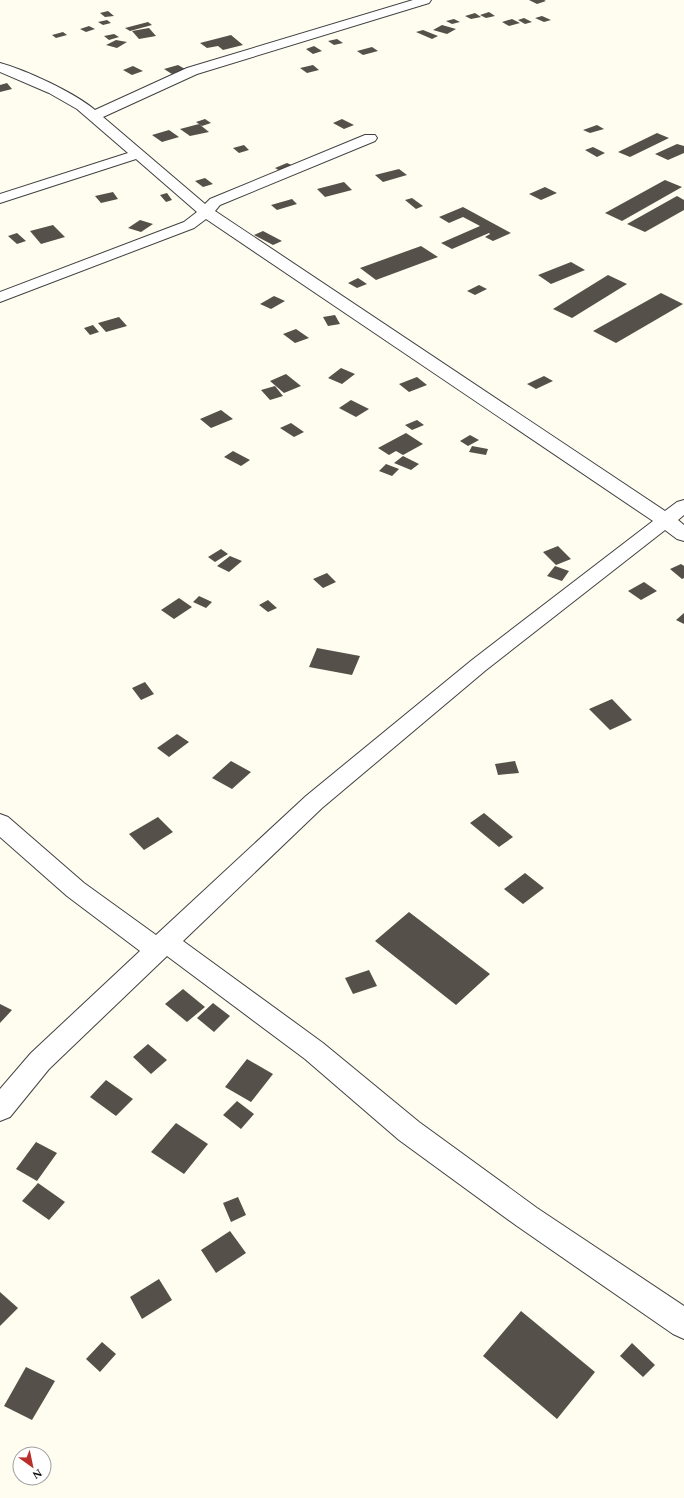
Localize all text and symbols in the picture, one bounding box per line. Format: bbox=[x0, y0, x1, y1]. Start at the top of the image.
north arrow bbox=[12, 1446, 52, 1486]
text: N bbox=[29, 1464, 46, 1484]

